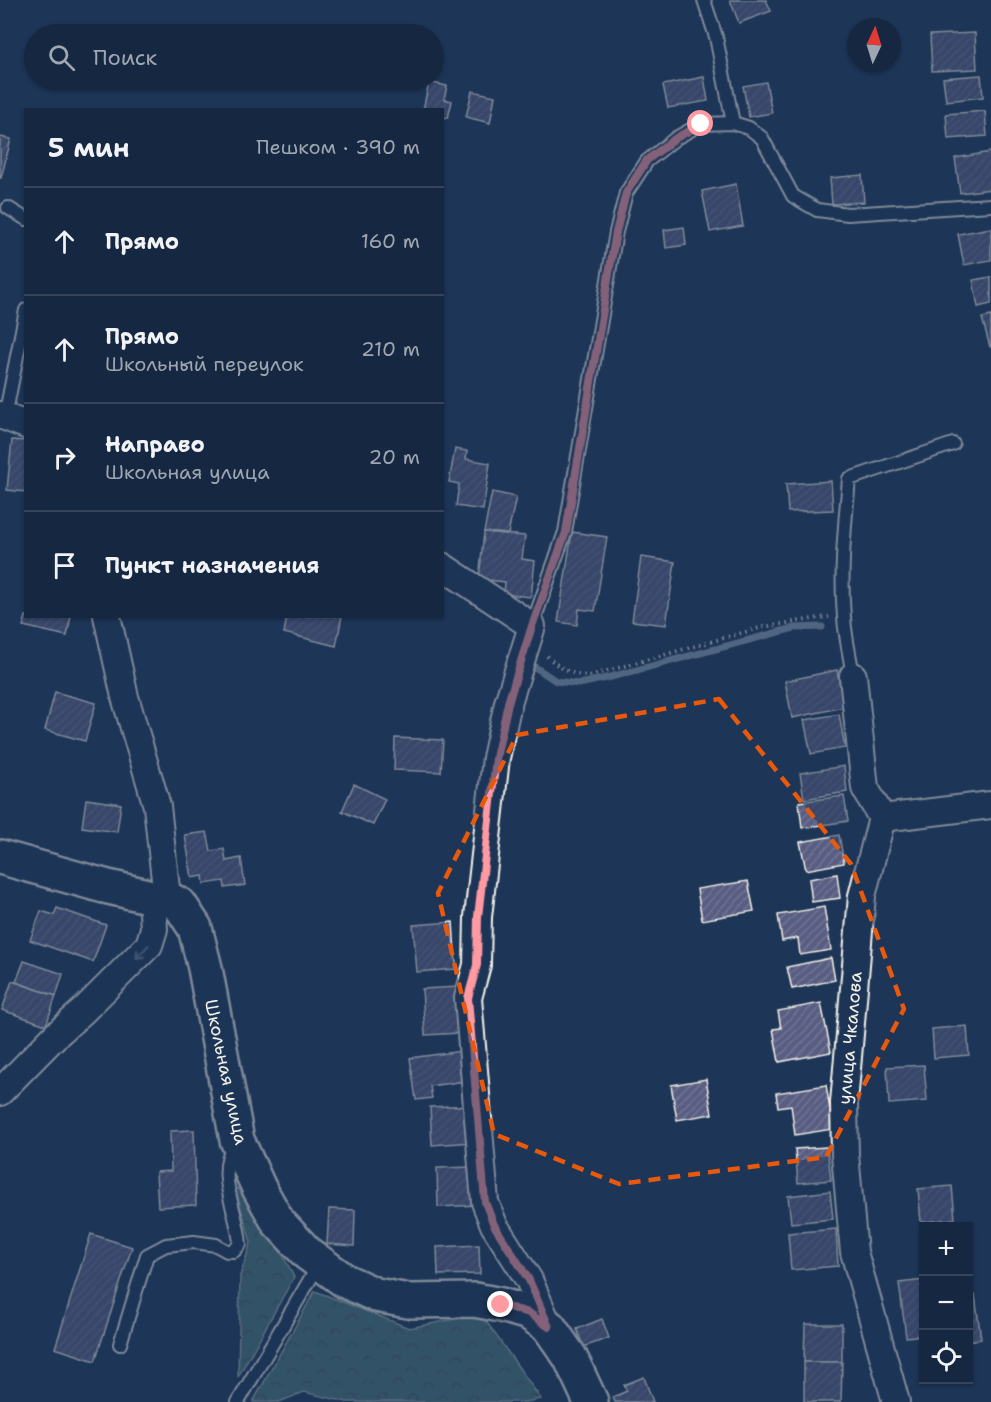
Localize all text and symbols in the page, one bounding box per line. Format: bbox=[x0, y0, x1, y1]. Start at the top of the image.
north arrow bbox=[847, 18, 901, 72]
search box bbox=[24, 24, 444, 90]
icon: search bbox=[45, 41, 78, 74]
text: Поиск bbox=[93, 43, 157, 72]
route start bbox=[687, 110, 713, 136]
text: 5 мин bbox=[48, 130, 129, 165]
text: Пешком · 390 m bbox=[256, 134, 420, 160]
icon: ahead bbox=[48, 225, 81, 258]
text: Прямо bbox=[105, 227, 179, 256]
text: 160 m bbox=[361, 228, 420, 254]
text: Прямо bbox=[105, 322, 179, 351]
icon: ahead bbox=[48, 333, 81, 366]
text: 210 m bbox=[361, 336, 420, 362]
text: Школьный переулок bbox=[105, 351, 304, 377]
text: Направо bbox=[105, 430, 205, 459]
icon: right bbox=[48, 441, 81, 474]
text: 20 m bbox=[369, 444, 420, 470]
text: Школьная улица bbox=[105, 459, 270, 485]
icon: arrive bbox=[48, 549, 81, 582]
text: Пункт назначения bbox=[105, 551, 319, 580]
one-way arrow bbox=[135, 944, 150, 959]
street label: улица Чкалова bbox=[832, 971, 868, 1105]
street label: Школьная улица bbox=[199, 997, 253, 1147]
map controls bbox=[919, 1222, 973, 1384]
button: + bbox=[919, 1222, 973, 1276]
button: − bbox=[919, 1276, 973, 1330]
route end bbox=[487, 1291, 513, 1317]
button: locate bbox=[919, 1330, 973, 1384]

